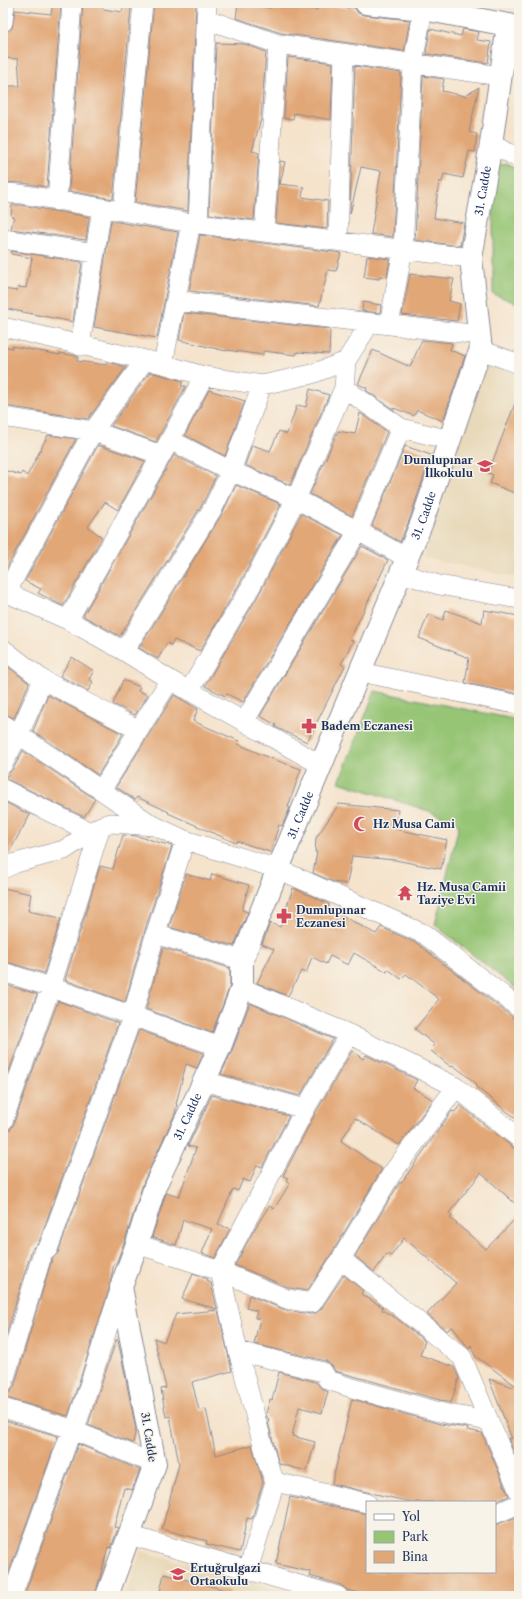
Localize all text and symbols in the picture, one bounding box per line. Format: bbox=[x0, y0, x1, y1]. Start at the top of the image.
street label: 31. Cadde bbox=[472, 165, 494, 217]
place label: Dumlupınar İlkokulu bbox=[403, 453, 474, 480]
school or university icon: Dumlupınar İlkokulu bbox=[476, 457, 494, 475]
street label: 31. Cadde bbox=[408, 490, 439, 542]
pharmacy icon: Badem Eczanesi bbox=[300, 717, 318, 735]
place label: Badem Eczanesi bbox=[321, 719, 413, 733]
street label: 31. Cadde bbox=[284, 789, 317, 841]
mosque icon: Hz Musa Cami bbox=[352, 815, 370, 833]
place label: Hz Musa Cami bbox=[373, 817, 455, 831]
place label: Hz. Musa Camii Taziye Evi bbox=[417, 880, 506, 907]
temple icon: Hz. Musa Camii Taziye Evi bbox=[396, 884, 414, 902]
place label: Dumlupınar Eczanesi bbox=[296, 903, 366, 930]
pharmacy icon: Dumlupınar Eczanesi bbox=[275, 907, 293, 925]
street label: 31. Cadde bbox=[170, 1091, 205, 1142]
street label: 31. Cadde bbox=[138, 1411, 160, 1463]
legend bbox=[366, 1501, 496, 1573]
text: Yol bbox=[401, 1509, 420, 1524]
text: Park bbox=[402, 1529, 429, 1544]
text: Bina bbox=[402, 1549, 429, 1564]
place label: Ertuğrulgazi Ortaokulu bbox=[190, 1561, 261, 1588]
school or university icon: Ertuğrulgazi Ortaokulu bbox=[169, 1565, 187, 1583]

